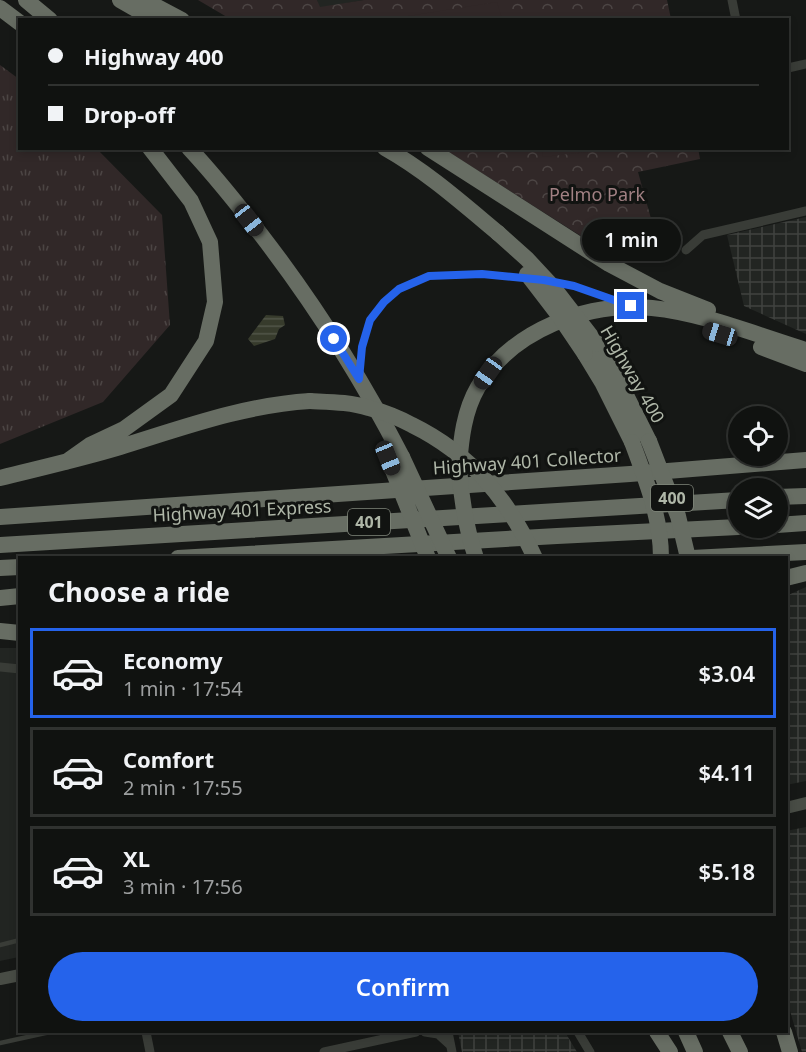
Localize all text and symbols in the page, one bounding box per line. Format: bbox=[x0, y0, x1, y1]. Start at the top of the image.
text: Highway 400 bbox=[84, 41, 224, 71]
text: Drop-off bbox=[84, 99, 175, 129]
park label: Pelmo Park bbox=[549, 182, 645, 206]
car bbox=[231, 200, 267, 240]
callout: 1 min bbox=[582, 219, 680, 261]
text: 1 min bbox=[604, 226, 659, 253]
route end bbox=[617, 292, 644, 319]
car bbox=[700, 320, 740, 348]
street label: Highway 400 bbox=[595, 321, 671, 427]
route start bbox=[320, 325, 347, 352]
car bbox=[470, 353, 506, 393]
map controls bbox=[728, 406, 788, 538]
button: locate bbox=[728, 406, 788, 466]
car bbox=[373, 438, 403, 478]
street label: Highway 401 Collector bbox=[432, 442, 623, 480]
button: layers bbox=[728, 478, 788, 538]
road number: 400 bbox=[651, 485, 693, 511]
street label: Highway 401 Express bbox=[152, 493, 332, 527]
road number: 401 bbox=[348, 509, 390, 535]
text: Choose a ride bbox=[48, 573, 230, 610]
text: Economy bbox=[123, 645, 222, 675]
icon: car bbox=[51, 646, 105, 700]
text: $3.04 bbox=[699, 658, 755, 688]
text: 1 min · 17:54 bbox=[123, 675, 243, 702]
text: Comfort bbox=[123, 744, 214, 774]
icon: car bbox=[51, 745, 105, 799]
text: $4.11 bbox=[699, 757, 755, 787]
text: 2 min · 17:55 bbox=[123, 774, 243, 801]
text: XL bbox=[123, 843, 150, 873]
icon: car bbox=[51, 844, 105, 898]
text: $5.18 bbox=[699, 856, 755, 886]
text: 3 min · 17:56 bbox=[123, 873, 243, 900]
button: Confirm bbox=[48, 952, 758, 1021]

